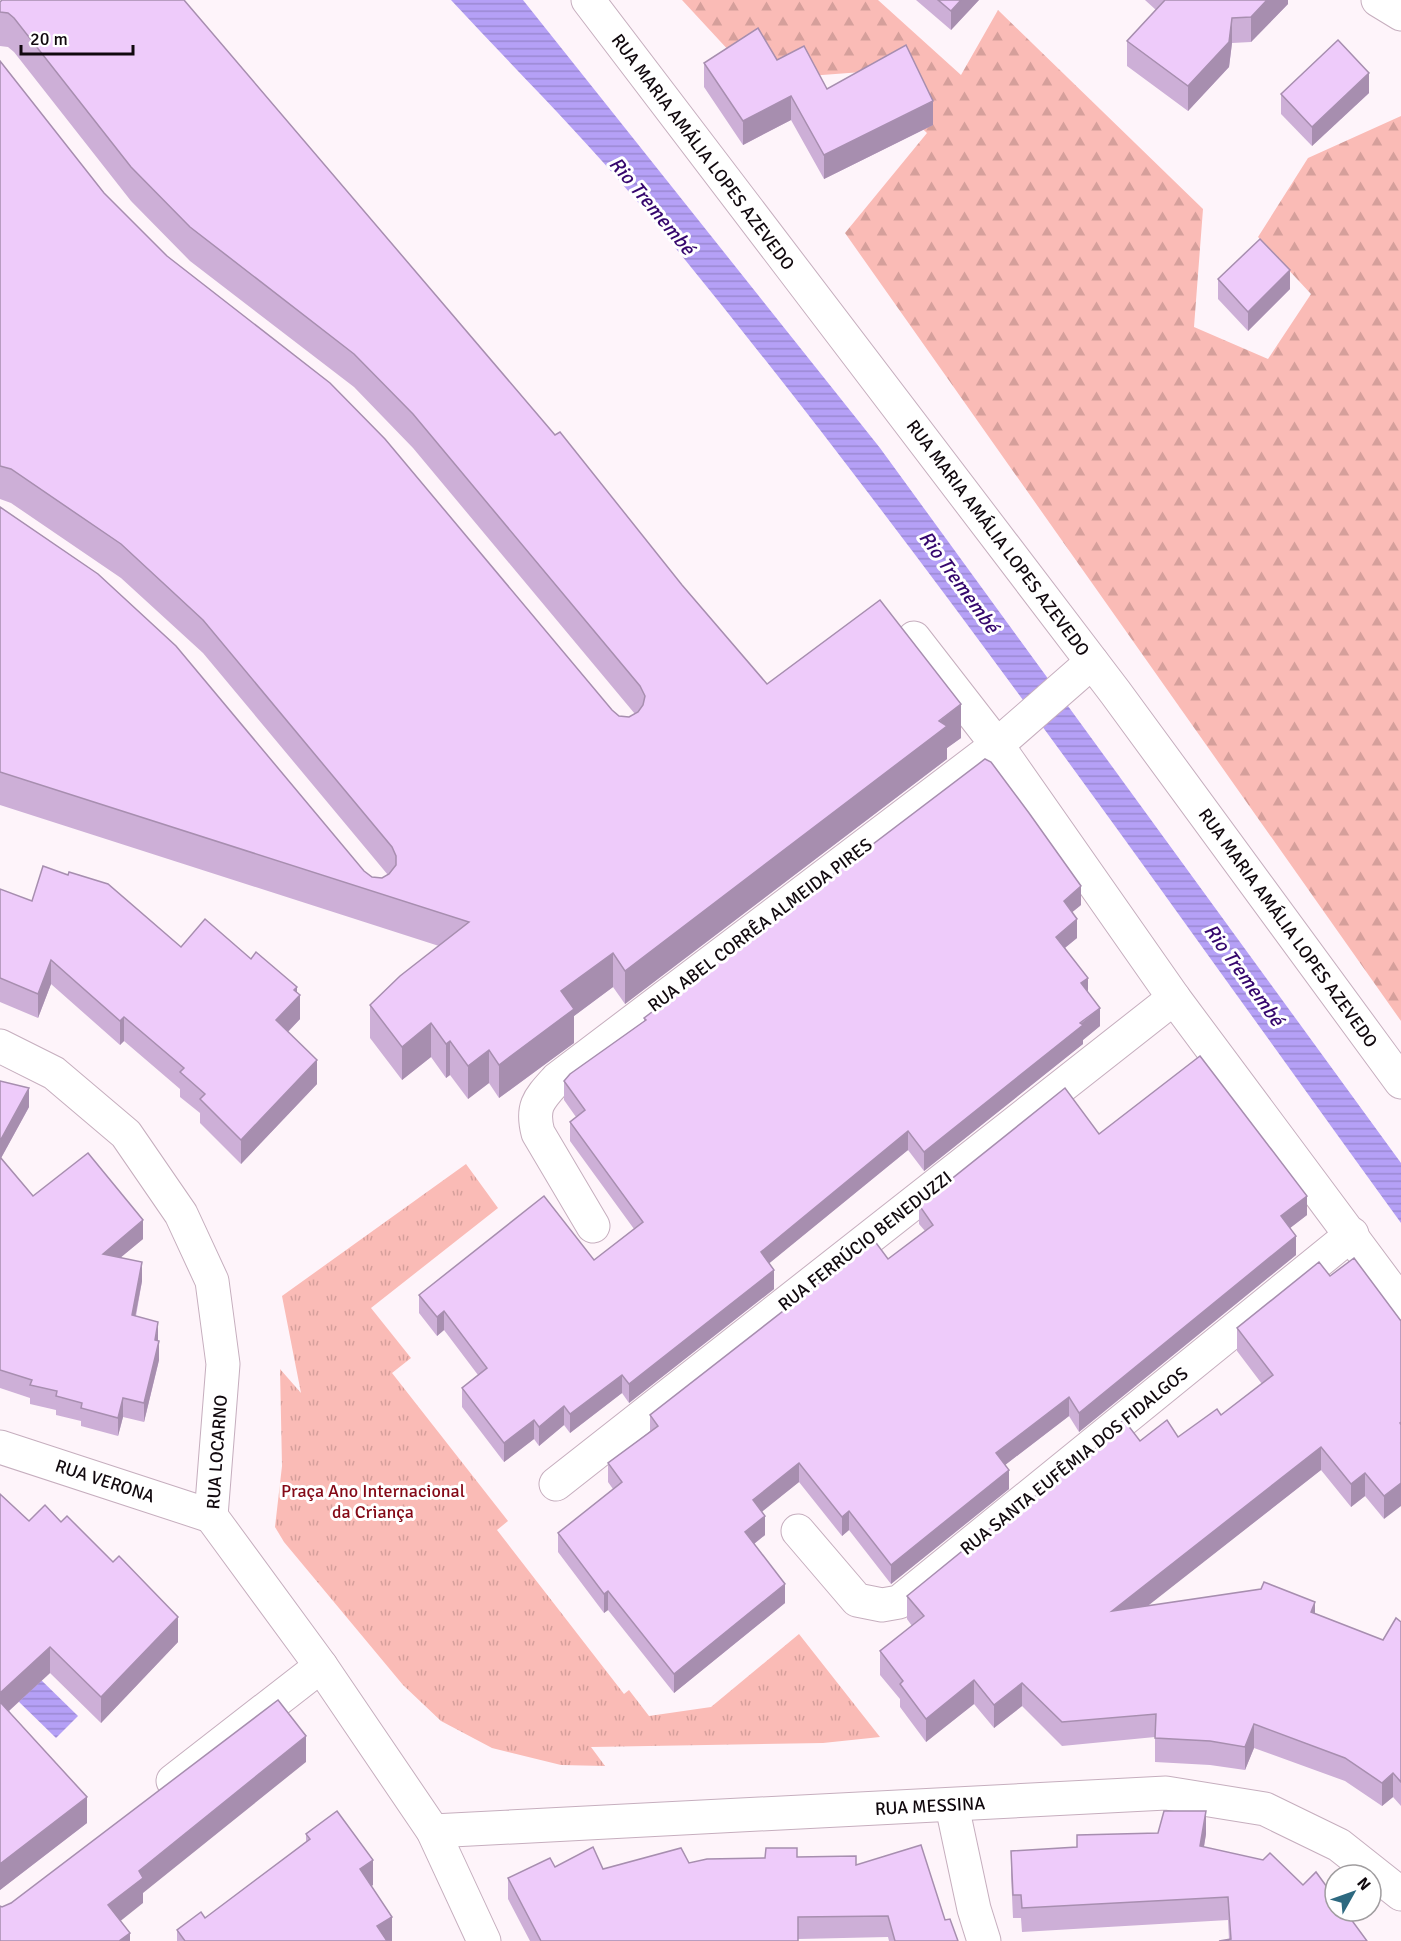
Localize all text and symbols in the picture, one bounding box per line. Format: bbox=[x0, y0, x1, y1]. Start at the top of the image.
scale bar bbox=[21, 18, 134, 56]
text: 20 m bbox=[30, 28, 68, 50]
street label: RUA MARIA AMÁLIA LOPES AZEVEDO bbox=[607, 29, 799, 275]
water label: Rio Tremembé bbox=[604, 152, 702, 262]
street label: RUA MARIA AMÁLIA LOPES AZEVEDO bbox=[902, 415, 1094, 661]
water label: Rio Tremembé bbox=[913, 526, 1006, 640]
street label: RUA MARIA AMÁLIA LOPES AZEVEDO bbox=[1194, 804, 1382, 1052]
street label: RUA ABEL CORRÊA ALMEIDA PIRES bbox=[644, 833, 876, 1017]
water label: Rio Tremembé bbox=[1198, 919, 1291, 1033]
street label: RUA FERRÚCIO BENEDUZZI bbox=[774, 1166, 956, 1316]
street label: RUA SANTA EUFÊMIA DOS FIDALGOS bbox=[956, 1362, 1192, 1560]
street label: RUA LOCARNO bbox=[202, 1394, 232, 1510]
street label: RUA VERONA bbox=[52, 1455, 158, 1507]
park label: Praça Ano Internacional da Criança bbox=[281, 1480, 465, 1523]
street label: RUA MESSINA bbox=[874, 1792, 986, 1820]
north arrow bbox=[1323, 1863, 1383, 1923]
text: N bbox=[1352, 1873, 1375, 1895]

